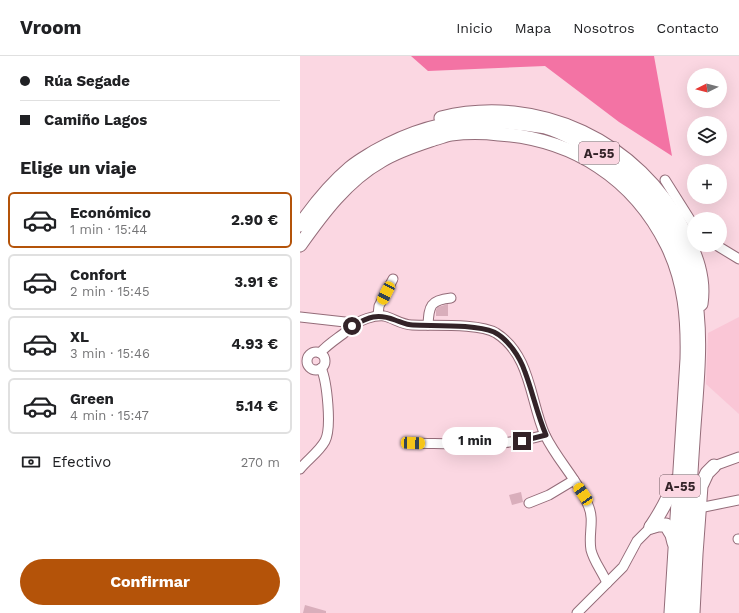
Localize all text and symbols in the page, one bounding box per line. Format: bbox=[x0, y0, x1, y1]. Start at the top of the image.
text: Vroom bbox=[20, 16, 81, 39]
text: Inicio bbox=[456, 20, 493, 36]
text: Mapa bbox=[515, 20, 551, 36]
text: Nosotros bbox=[573, 20, 635, 36]
text: Contacto bbox=[657, 20, 719, 36]
north arrow bbox=[687, 68, 727, 108]
map controls bbox=[687, 68, 727, 252]
text: Rúa Segade bbox=[44, 72, 130, 90]
text: Camiño Lagos bbox=[44, 111, 147, 129]
button: layers bbox=[687, 116, 727, 156]
road number: A-55 bbox=[579, 142, 619, 164]
text: Elige un viaje bbox=[20, 157, 137, 178]
button: + bbox=[687, 164, 727, 204]
icon: car bbox=[22, 202, 58, 238]
text: Económico bbox=[70, 204, 151, 222]
text: 2.90 € bbox=[231, 211, 278, 229]
button: − bbox=[687, 212, 727, 252]
text: 1 min · 15:44 bbox=[70, 222, 147, 237]
icon: car bbox=[22, 264, 58, 300]
text: Confort bbox=[70, 266, 126, 284]
text: 3.91 € bbox=[234, 273, 278, 291]
car bbox=[375, 280, 397, 306]
text: 2 min · 15:45 bbox=[70, 284, 149, 299]
route start bbox=[343, 317, 361, 335]
icon: car bbox=[22, 326, 58, 362]
text: XL bbox=[70, 328, 89, 346]
text: 4.93 € bbox=[231, 335, 278, 353]
text: 3 min · 15:46 bbox=[70, 346, 150, 361]
icon: car bbox=[22, 388, 58, 424]
text: Green bbox=[70, 390, 114, 408]
text: 5.14 € bbox=[235, 397, 278, 415]
text: 4 min · 15:47 bbox=[70, 408, 149, 423]
callout: 1 min bbox=[442, 427, 508, 455]
route end bbox=[513, 432, 531, 450]
text: 1 min bbox=[458, 433, 492, 448]
car bbox=[401, 437, 425, 449]
icon: cash bbox=[20, 451, 42, 473]
text: Efectivo bbox=[52, 453, 111, 471]
text: 270 m bbox=[241, 455, 280, 470]
road number: A-55 bbox=[660, 475, 700, 497]
car bbox=[571, 481, 595, 507]
button: Confirmar bbox=[20, 559, 280, 605]

